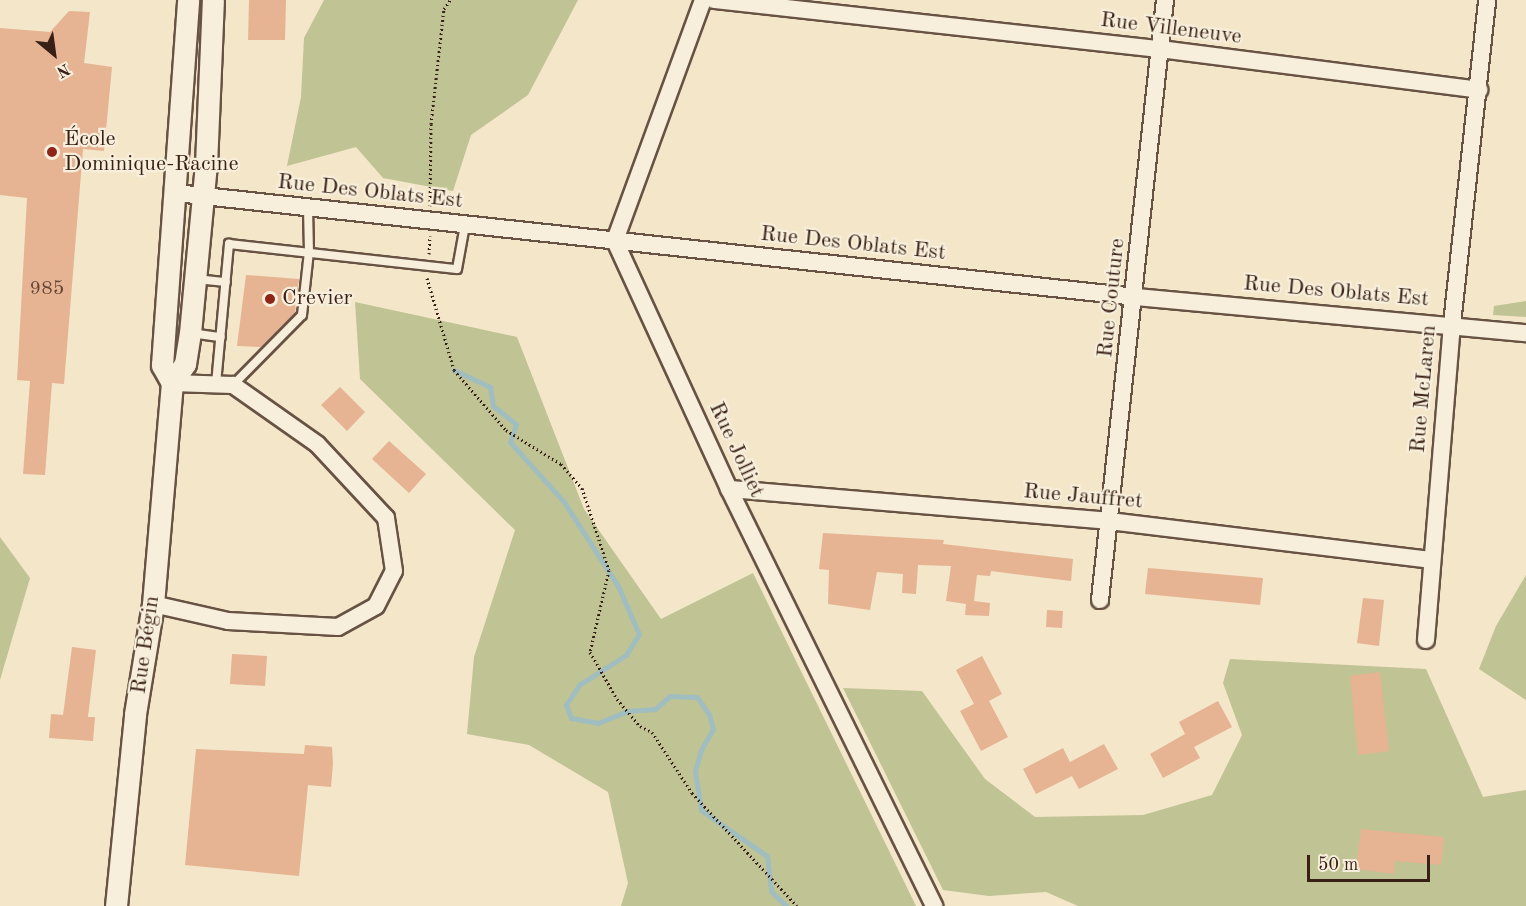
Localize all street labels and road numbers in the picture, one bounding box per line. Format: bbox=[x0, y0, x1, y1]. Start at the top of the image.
street label: Rue Villeneuve bbox=[1099, 7, 1243, 51]
street label: Rue Des Oblats Est bbox=[276, 169, 464, 215]
street label: Rue Des Oblats Est bbox=[759, 221, 947, 267]
street label: Rue Couture bbox=[1093, 237, 1131, 359]
street label: Rue Des Oblats Est bbox=[1242, 271, 1430, 313]
street label: Rue McLaren bbox=[1405, 324, 1443, 454]
street label: Rue Jolliet bbox=[702, 398, 770, 502]
street label: Rue Jauffret bbox=[1022, 479, 1144, 515]
street label: Rue Bégin bbox=[126, 594, 166, 696]

